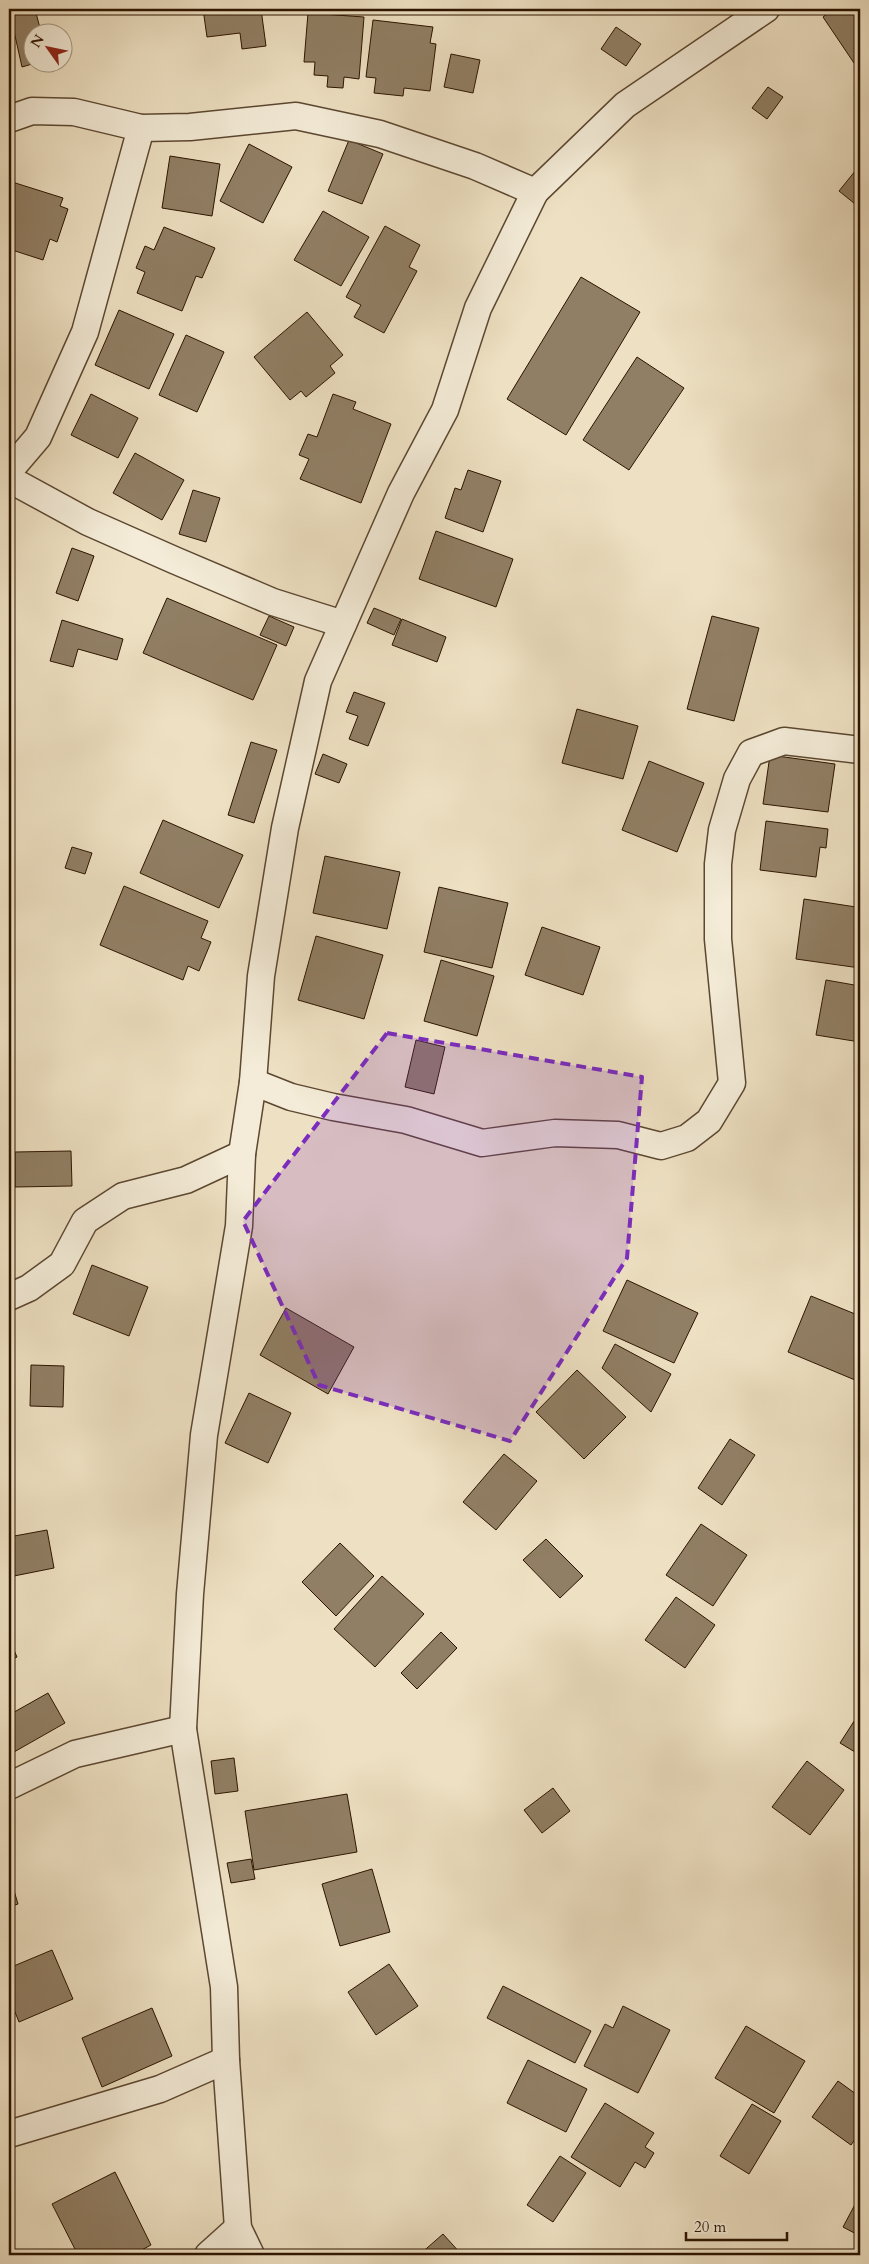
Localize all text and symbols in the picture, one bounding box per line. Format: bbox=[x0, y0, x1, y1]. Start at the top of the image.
north arrow bbox=[22, 22, 72, 72]
text: N bbox=[26, 31, 49, 51]
scale bar bbox=[686, 2209, 788, 2241]
text: 20 m bbox=[694, 2217, 726, 2237]

